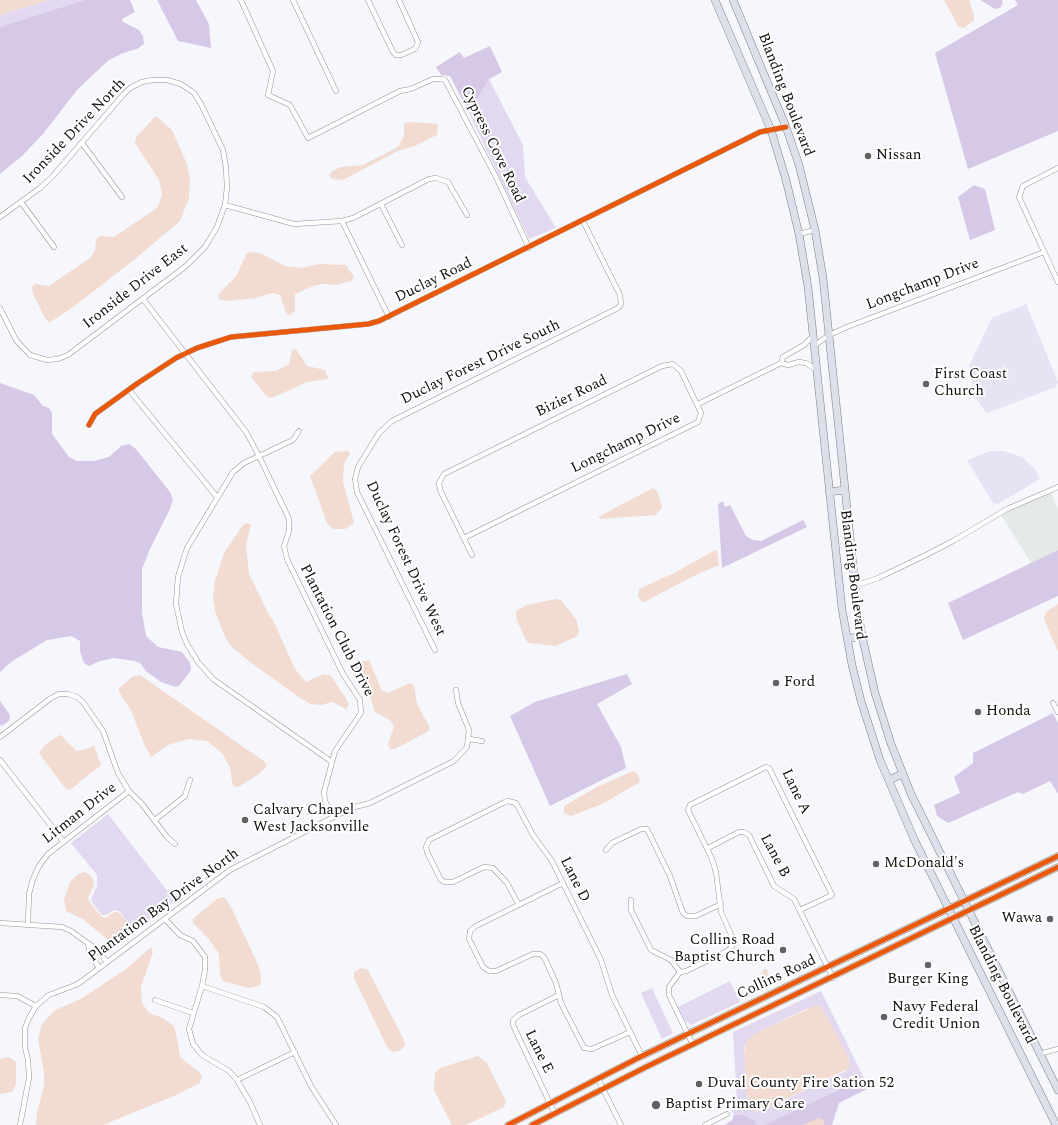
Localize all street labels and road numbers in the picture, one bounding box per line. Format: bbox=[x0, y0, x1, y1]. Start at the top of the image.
street label: Blanding Boulevard bbox=[753, 31, 817, 159]
street label: Ironside Drive North bbox=[20, 75, 130, 189]
street label: Cypress Cove Road bbox=[456, 84, 528, 206]
street label: Ironside Drive East bbox=[80, 240, 192, 334]
street label: Duclay Road bbox=[392, 255, 476, 307]
street label: Longchamp Drive bbox=[864, 255, 982, 315]
street label: Duclay Forest Drive South bbox=[399, 317, 563, 409]
street label: Bizier Road bbox=[533, 372, 611, 422]
street label: Longchamp Drive bbox=[568, 410, 684, 478]
street label: Duclay Forest Drive West bbox=[361, 479, 449, 639]
street label: Blanding Boulevard bbox=[835, 509, 869, 641]
street label: Plantation Club Drive bbox=[295, 562, 377, 700]
street label: Lane A bbox=[776, 767, 814, 817]
street label: Litman Drive bbox=[39, 780, 121, 848]
street label: Lane B bbox=[755, 831, 793, 881]
street label: Plantation Bay Drive North bbox=[85, 845, 243, 967]
street label: Lane D bbox=[555, 854, 593, 906]
street label: Blanding Boulevard bbox=[963, 923, 1039, 1047]
street label: Collins Road bbox=[735, 952, 819, 1004]
street label: Lane E bbox=[520, 1027, 556, 1077]

